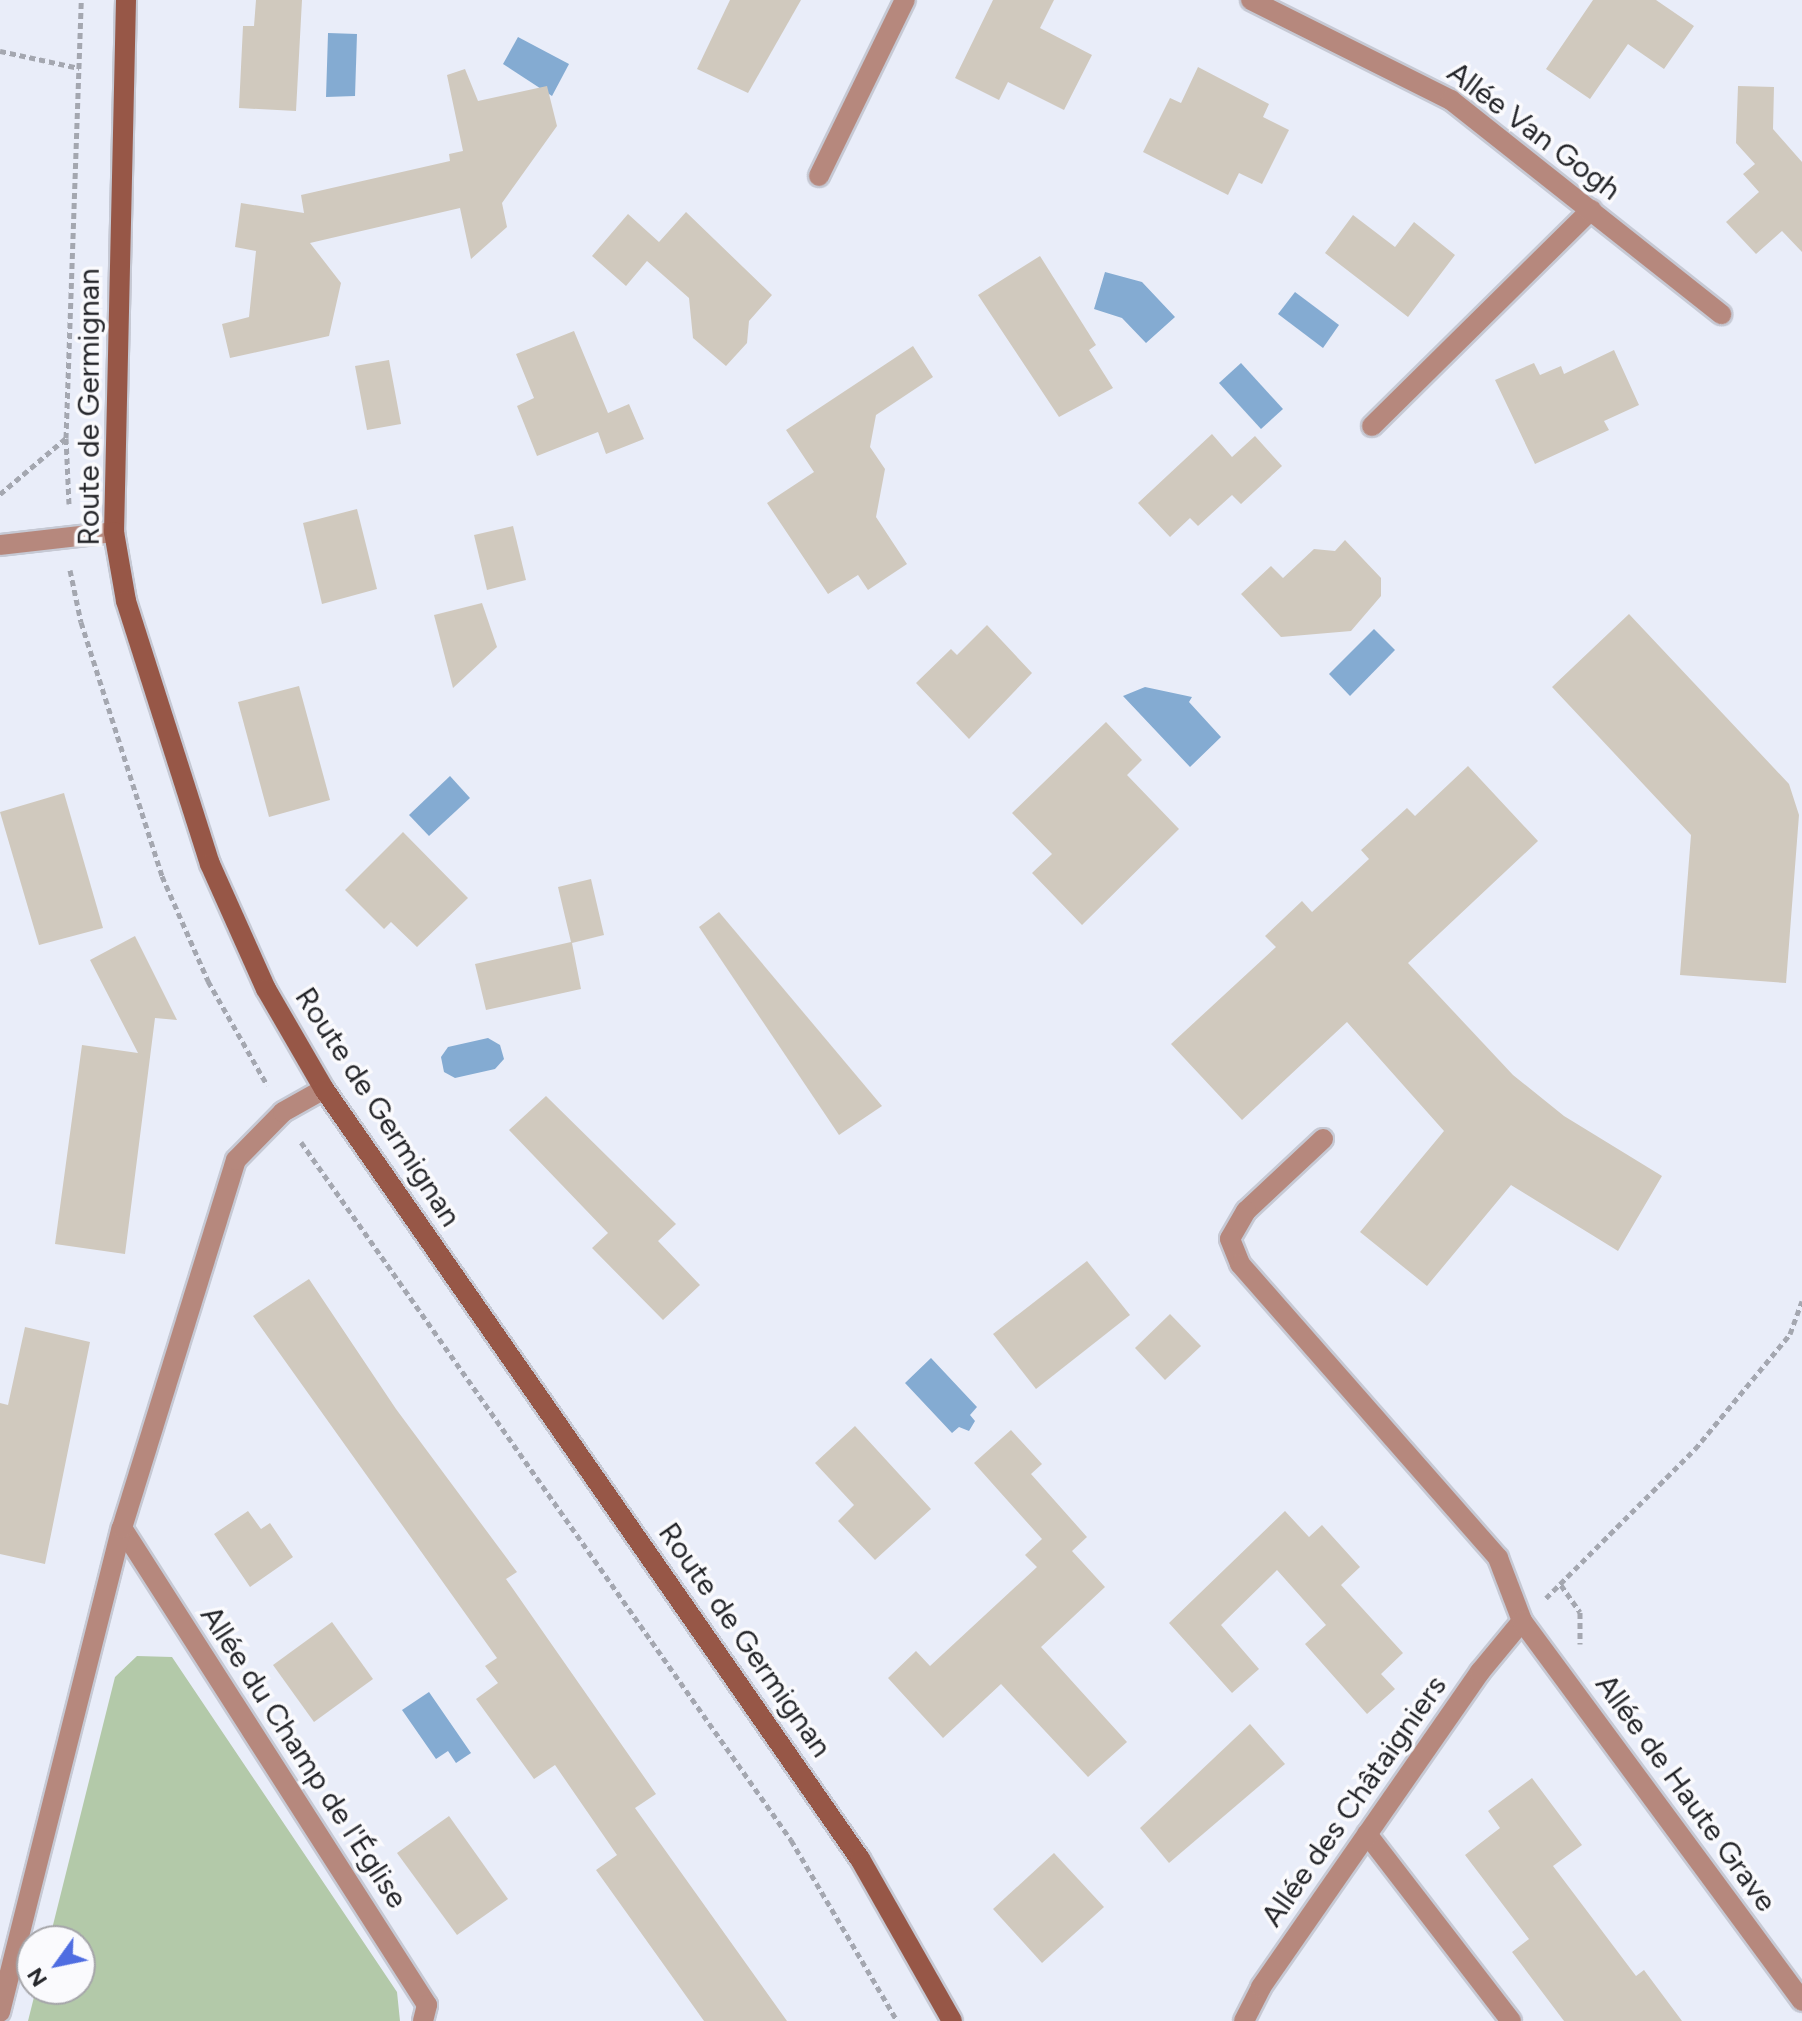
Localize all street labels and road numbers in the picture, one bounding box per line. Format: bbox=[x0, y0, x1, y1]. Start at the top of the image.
street label: Allée Van Gogh bbox=[1440, 54, 1628, 208]
street label: Route de Germignan bbox=[71, 268, 107, 546]
street label: Route de Germignan bbox=[287, 981, 469, 1233]
street label: Route de Germignan bbox=[651, 1516, 839, 1764]
street label: Allée du Champ de l'Église bbox=[193, 1599, 415, 1915]
street label: Allée de Haute Grave bbox=[1588, 1667, 1784, 1919]
street label: Allée des Châtaigniers bbox=[1254, 1669, 1454, 1933]

